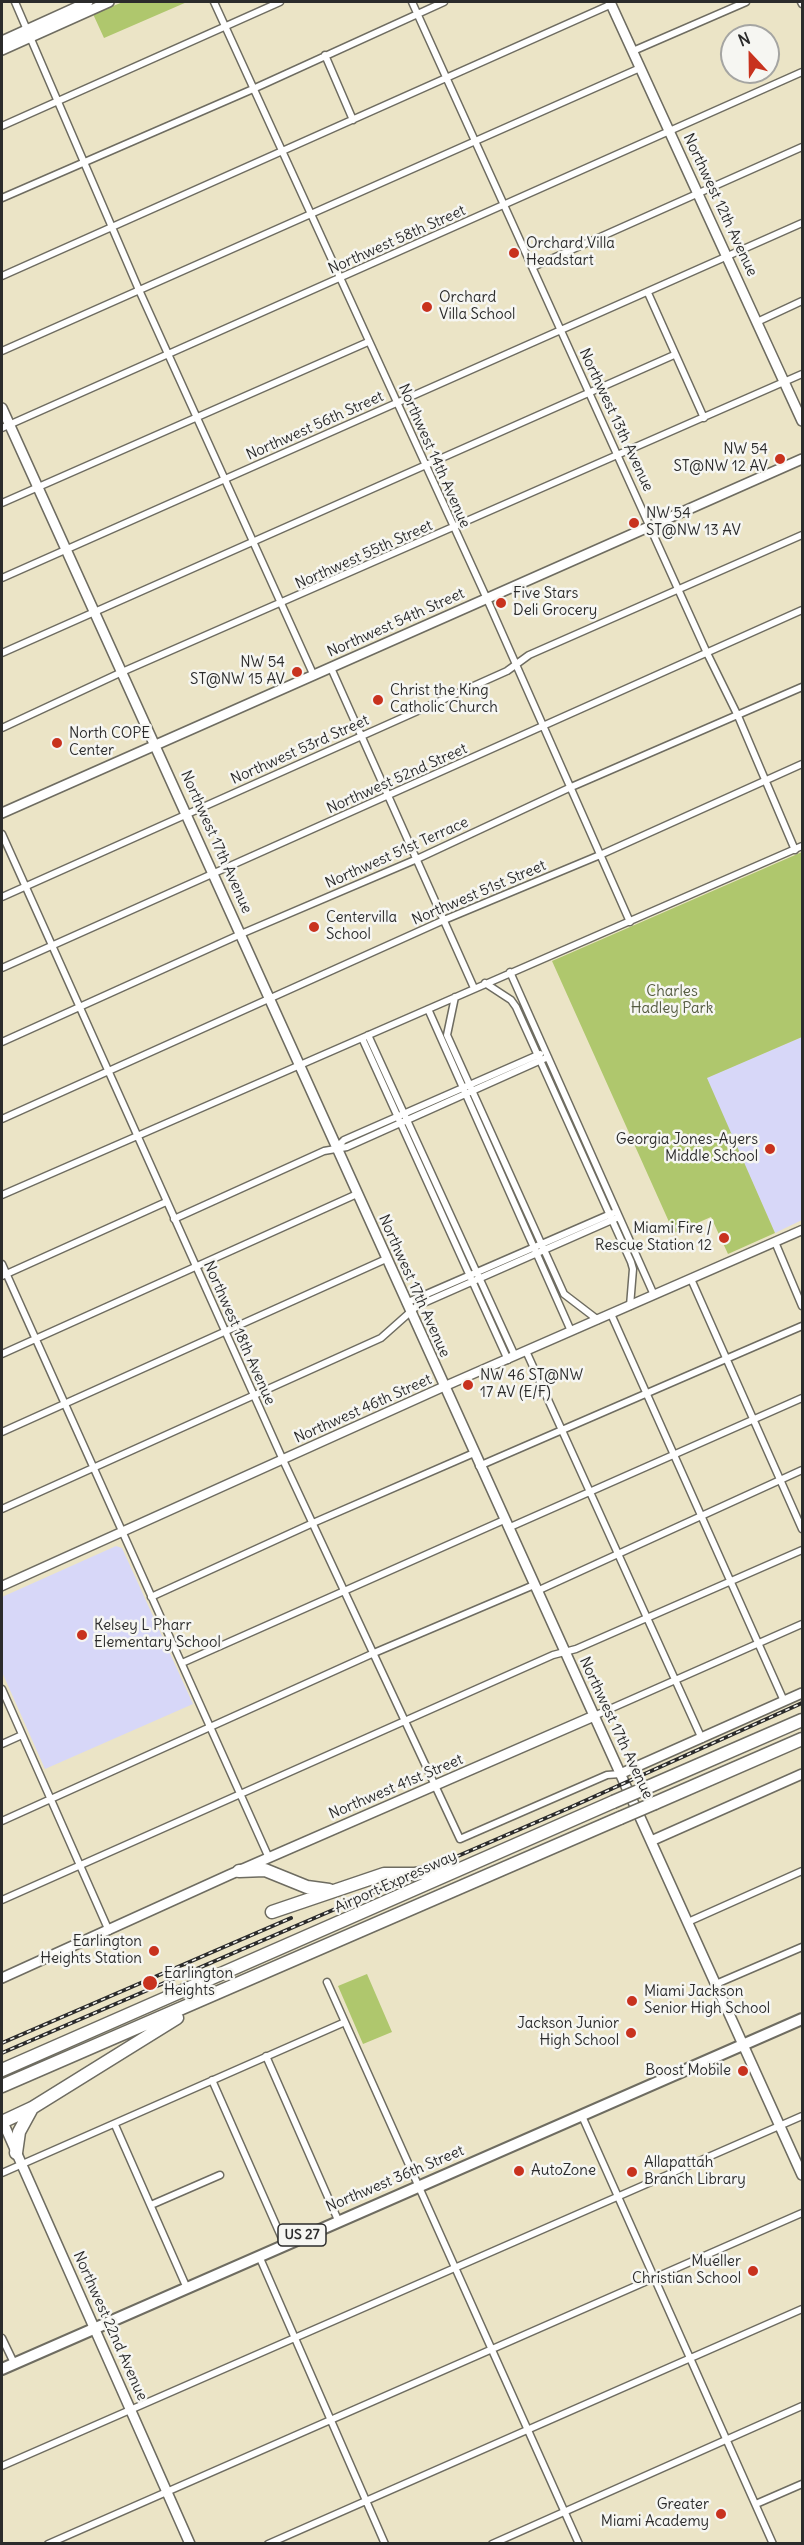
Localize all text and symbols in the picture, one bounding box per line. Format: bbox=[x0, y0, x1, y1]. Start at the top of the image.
north arrow bbox=[720, 24, 780, 84]
text: N bbox=[735, 28, 753, 51]
street label: Northwest 12th Avenue bbox=[679, 131, 761, 279]
street label: Northwest 58th Street bbox=[326, 202, 468, 278]
place label: Orchard Villa Headstart bbox=[526, 235, 615, 270]
marker: Orchard Villa Headstart bbox=[507, 246, 521, 260]
place label: Orchard Villa School bbox=[439, 289, 515, 324]
marker: Orchard Villa School bbox=[420, 300, 434, 314]
street label: Northwest 13th Avenue bbox=[575, 346, 657, 494]
street label: Northwest 14th Avenue bbox=[394, 381, 474, 531]
street label: Northwest 56th Street bbox=[244, 388, 386, 464]
place label: NW 54 ST@NW 12 AV bbox=[674, 441, 768, 476]
marker: NW 54 ST@NW 12 AV bbox=[773, 452, 787, 466]
place label: NW 54 ST@NW 13 AV bbox=[646, 505, 741, 540]
marker: NW 54 ST@NW 13 AV bbox=[627, 516, 641, 530]
street label: Northwest 55th Street bbox=[293, 517, 435, 593]
street label: Northwest 54th Street bbox=[325, 585, 467, 661]
place label: Five Stars Deli Grocery bbox=[513, 585, 597, 620]
marker: Five Stars Deli Grocery bbox=[494, 596, 508, 610]
place label: NW 54 ST@NW 15 AV bbox=[190, 654, 285, 689]
marker: NW 54 ST@NW 15 AV bbox=[290, 665, 304, 679]
place label: Christ the King Catholic Church bbox=[390, 682, 498, 717]
marker: Christ the King Catholic Church bbox=[371, 693, 385, 707]
street label: Northwest 53rd Street bbox=[228, 711, 372, 789]
place label: North COPE Center bbox=[69, 725, 150, 760]
marker: North COPE Center bbox=[50, 736, 64, 750]
street label: Northwest 52nd Street bbox=[324, 740, 470, 818]
street label: Northwest 17th Avenue bbox=[176, 768, 256, 916]
street label: Northwest 51st Terrace bbox=[323, 813, 471, 893]
street label: Northwest 51st Street bbox=[409, 857, 549, 929]
place label: Centervilla School bbox=[326, 909, 397, 944]
marker: Centervilla School bbox=[307, 920, 321, 934]
park label: Charles Hadley Park bbox=[631, 983, 713, 1018]
place label: Georgia Jones-Ayers Middle School bbox=[616, 1131, 758, 1166]
marker: Georgia Jones-Ayers Middle School bbox=[763, 1142, 777, 1156]
street label: Northwest 17th Avenue bbox=[374, 1212, 454, 1360]
place label: Miami Fire / Rescue Station 12 bbox=[595, 1220, 712, 1255]
marker: Miami Fire / Rescue Station 12 bbox=[717, 1231, 731, 1245]
street label: Northwest 18th Avenue bbox=[199, 1258, 279, 1408]
place label: NW 46 ST@NW 17 AV (E/F) bbox=[480, 1367, 583, 1402]
street label: Northwest 46th Street bbox=[292, 1371, 434, 1447]
marker: NW 46 ST@NW 17 AV (E/F) bbox=[461, 1378, 475, 1392]
place label: Kelsey L Pharr Elementary School bbox=[94, 1617, 221, 1652]
marker: Kelsey L Pharr Elementary School bbox=[75, 1628, 89, 1642]
street label: Northwest 17th Avenue bbox=[575, 1654, 657, 1802]
street label: Northwest 41st Street bbox=[326, 1751, 466, 1823]
street label: Airport Expressway bbox=[332, 1847, 460, 1917]
place label: Earlington Heights Station bbox=[40, 1933, 142, 1968]
marker: Earlington Heights Station bbox=[147, 1944, 161, 1958]
place label: Earlington Heights bbox=[164, 1965, 233, 2000]
marker: Earlington Heights bbox=[141, 1974, 159, 1992]
place label: Miami Jackson Senior High School bbox=[644, 1983, 770, 2018]
marker: Miami Jackson Senior High School bbox=[625, 1994, 639, 2008]
place label: Jackson Junior High School bbox=[517, 2015, 619, 2050]
marker: Jackson Junior High School bbox=[624, 2026, 638, 2040]
place label: Boost Mobile bbox=[645, 2062, 731, 2080]
marker: Boost Mobile bbox=[736, 2064, 750, 2078]
street label: Northwest 36th Street bbox=[323, 2142, 467, 2216]
place label: Allapattah Branch Library bbox=[644, 2154, 746, 2189]
place label: AutoZone bbox=[531, 2162, 596, 2180]
marker: AutoZone bbox=[512, 2164, 526, 2178]
marker: Allapattah Branch Library bbox=[625, 2165, 639, 2179]
road number: US 27 bbox=[278, 2224, 326, 2246]
street label: Northwest 22nd Avenue bbox=[69, 2249, 151, 2403]
place label: Mueller Christian School bbox=[632, 2253, 741, 2288]
marker: Mueller Christian School bbox=[746, 2264, 760, 2278]
place label: Greater Miami Academy bbox=[601, 2496, 709, 2531]
marker: Greater Miami Academy bbox=[714, 2507, 728, 2521]

